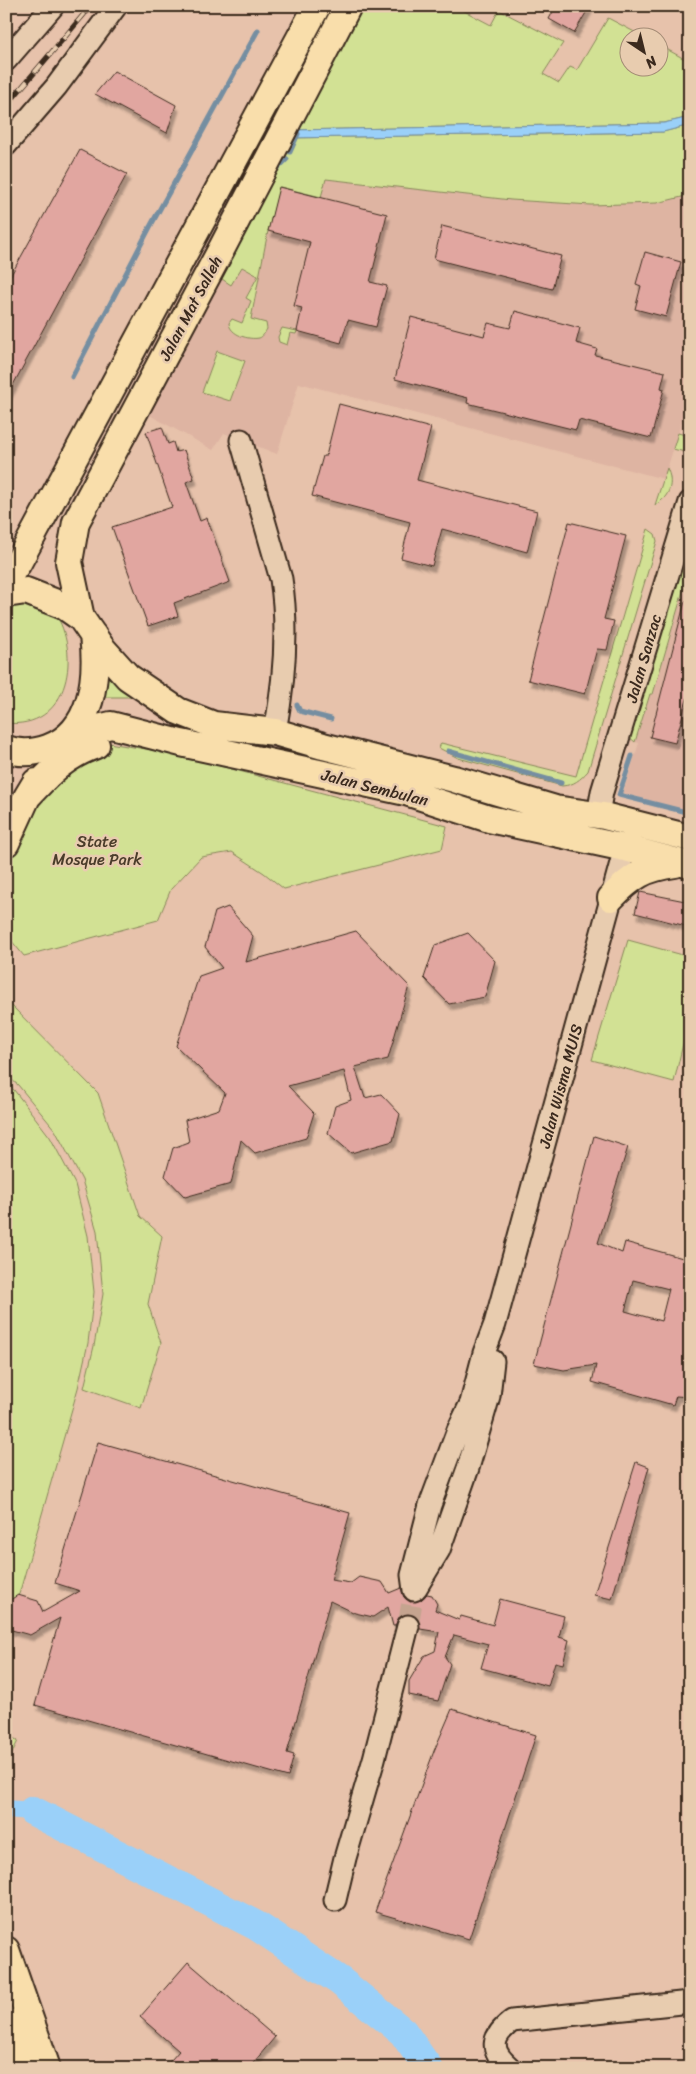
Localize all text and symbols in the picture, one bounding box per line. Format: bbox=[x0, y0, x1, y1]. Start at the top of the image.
north arrow bbox=[618, 28, 668, 78]
text: N bbox=[640, 49, 663, 75]
street label: Jalan Mat Salleh bbox=[150, 250, 230, 367]
street label: Jalan Sanzac bbox=[617, 610, 670, 707]
street label: Jalan Sembulan bbox=[317, 760, 432, 815]
park label: State Mosque Park bbox=[52, 827, 142, 874]
street label: Jalan Wisma MUIS bbox=[530, 1021, 591, 1152]

